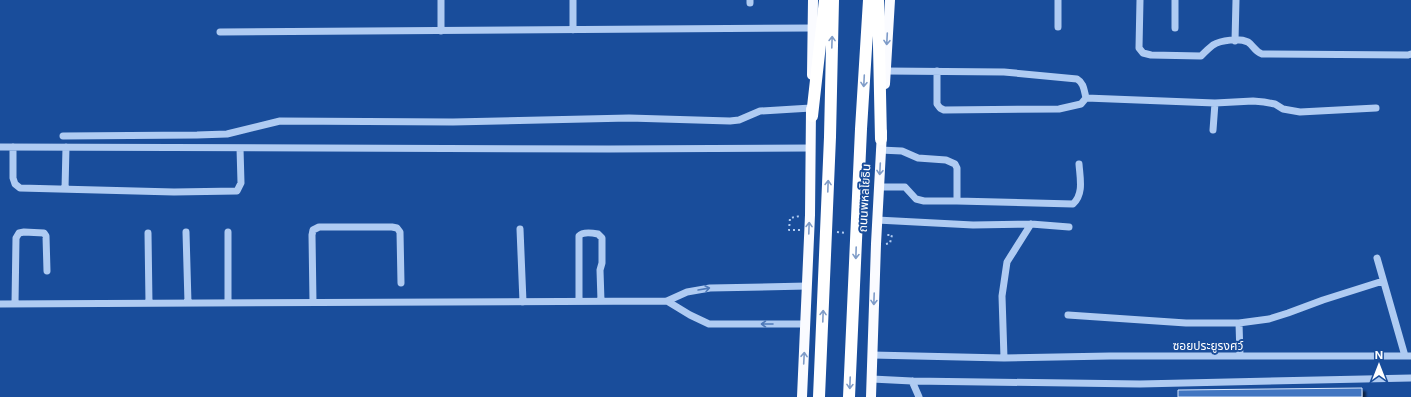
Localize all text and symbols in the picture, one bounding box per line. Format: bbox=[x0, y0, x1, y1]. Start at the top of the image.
one-way arrow bbox=[884, 32, 891, 45]
one-way arrow bbox=[829, 36, 836, 49]
one-way arrow bbox=[860, 74, 867, 87]
one-way arrow bbox=[876, 162, 883, 175]
street label: ถนนพหลโยธิน bbox=[855, 163, 873, 233]
one-way arrow bbox=[824, 180, 832, 193]
one-way arrow bbox=[805, 222, 813, 235]
one-way arrow bbox=[852, 246, 859, 259]
one-way arrow bbox=[697, 285, 710, 293]
one-way arrow bbox=[870, 292, 878, 305]
one-way arrow bbox=[819, 310, 826, 323]
one-way arrow bbox=[761, 320, 774, 328]
street label: ซอยประยูรงศว์ bbox=[1173, 338, 1243, 353]
north arrow bbox=[1359, 345, 1399, 385]
text: N bbox=[1375, 348, 1383, 362]
one-way arrow bbox=[800, 352, 808, 365]
one-way arrow bbox=[846, 376, 854, 389]

